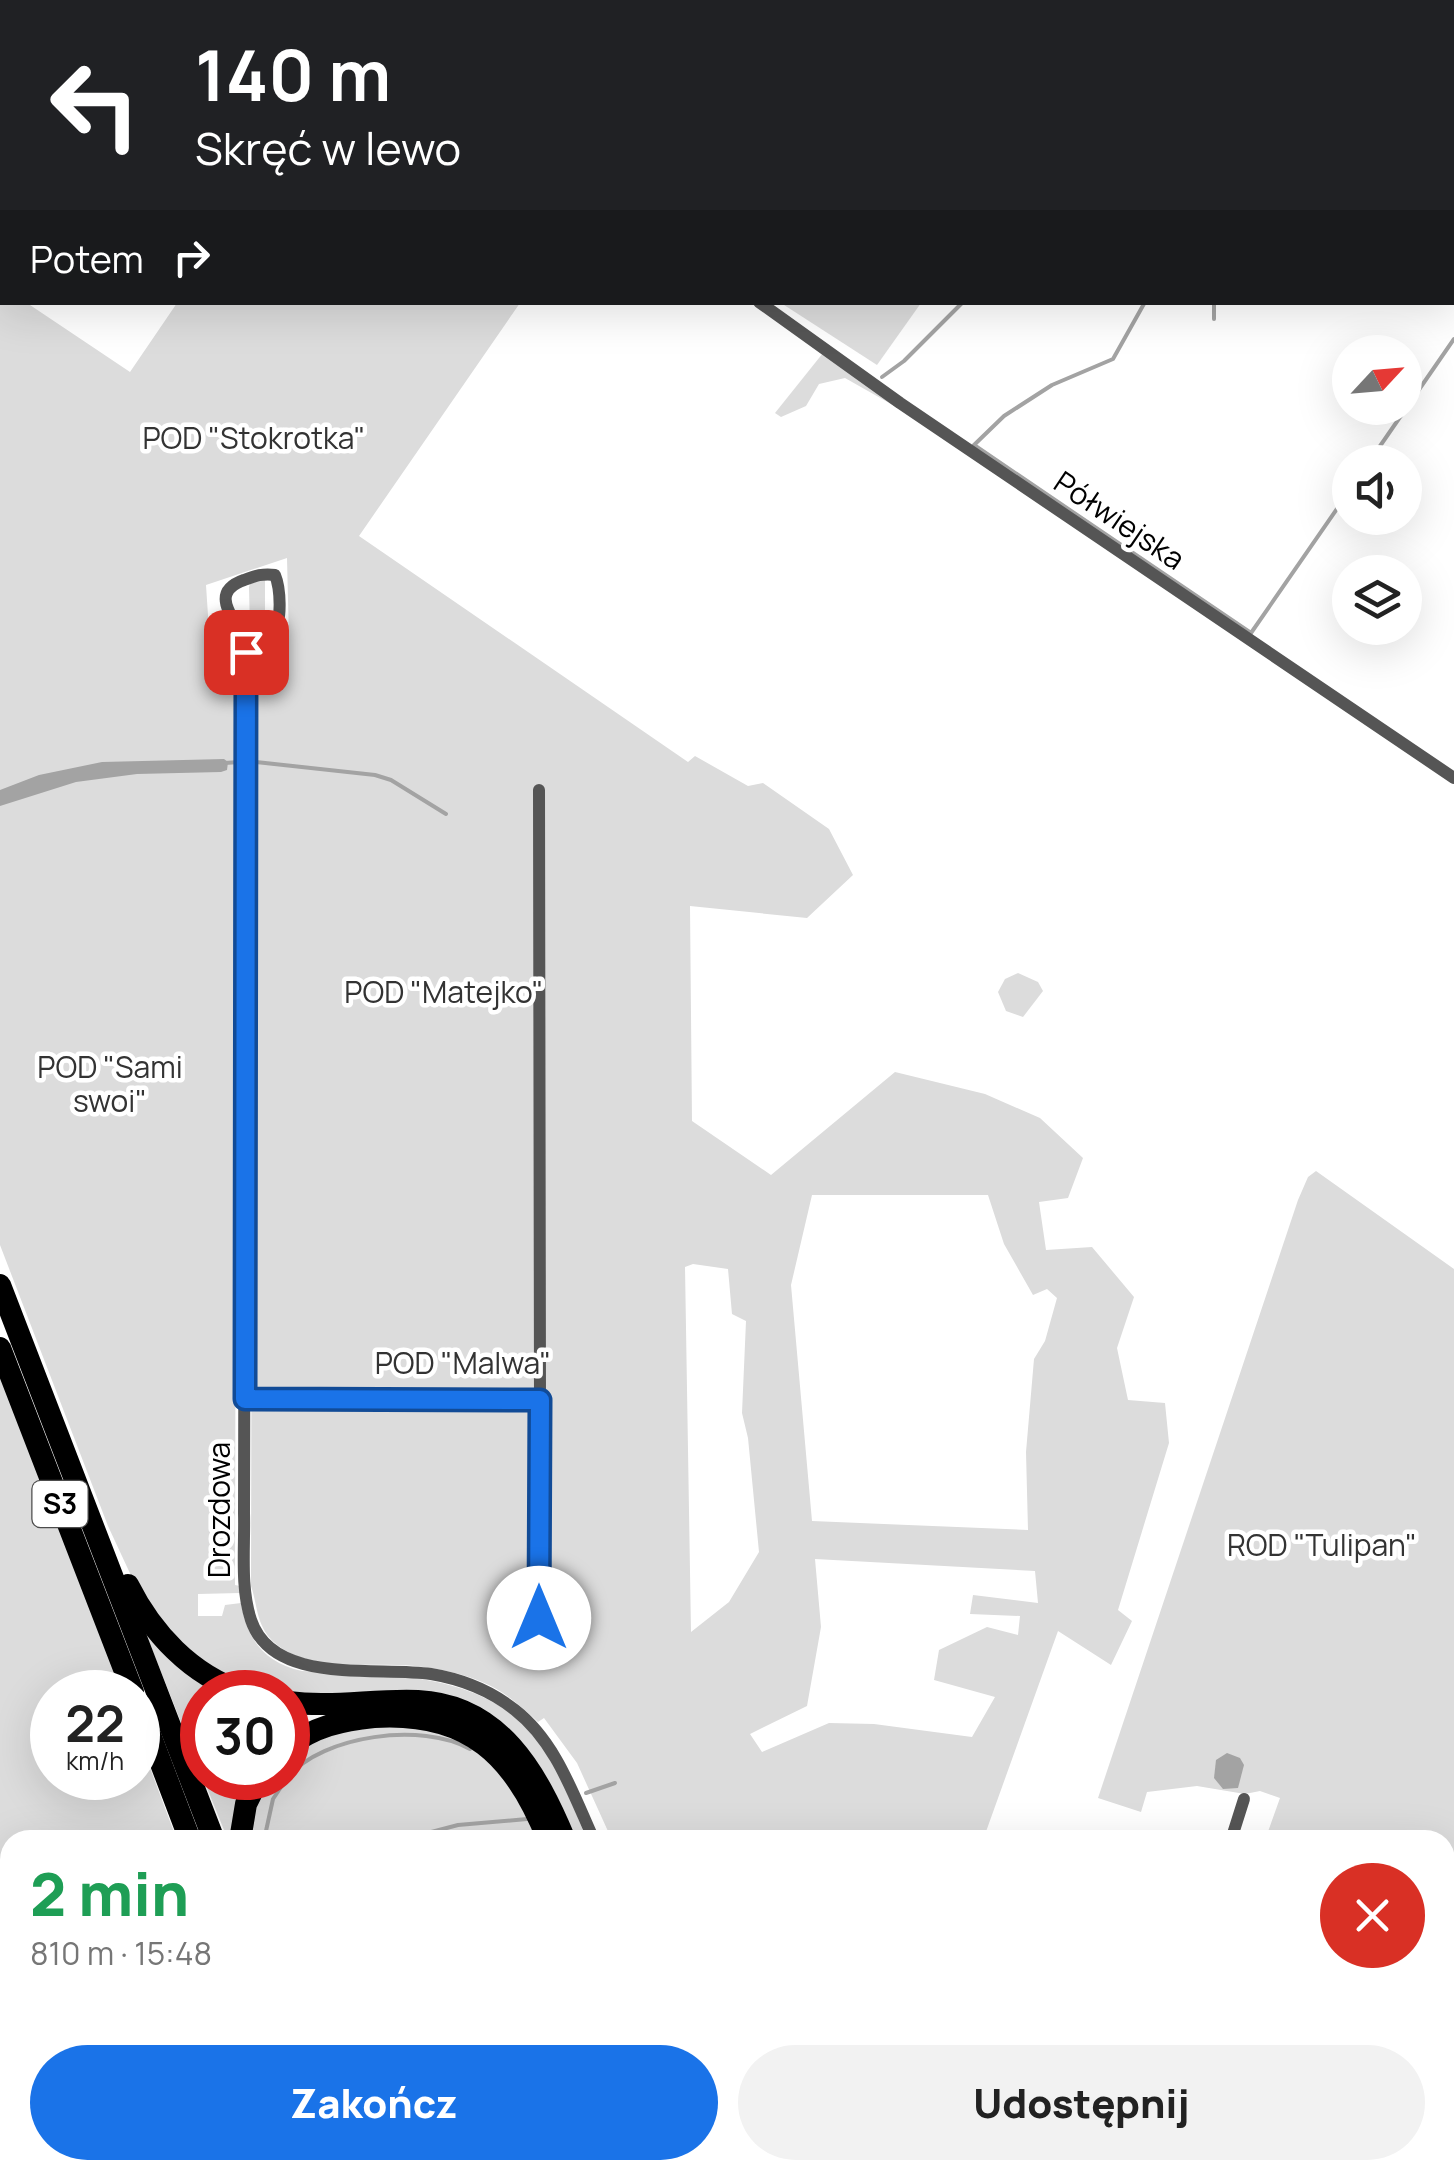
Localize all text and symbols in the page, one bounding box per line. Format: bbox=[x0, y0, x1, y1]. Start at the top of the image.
text: 140 m bbox=[195, 26, 391, 122]
icon: left bbox=[30, 40, 160, 170]
text: Skręć w lewo bbox=[195, 117, 461, 179]
icon: right bbox=[164, 230, 219, 285]
text: Potem bbox=[30, 232, 144, 284]
north arrow bbox=[1332, 335, 1422, 425]
map controls bbox=[1332, 335, 1422, 645]
park label: POD "Stokrotka" bbox=[142, 417, 366, 458]
button: sound bbox=[1332, 445, 1422, 535]
street label: Półwiejska bbox=[1047, 461, 1193, 578]
button: layers bbox=[1332, 555, 1422, 645]
pin bbox=[204, 610, 289, 695]
icon: arrive bbox=[219, 625, 274, 680]
park label: POD "Matejko" bbox=[344, 971, 544, 1012]
park label: POD "Sami swoi" bbox=[37, 1046, 183, 1121]
park label: POD "Malwa" bbox=[375, 1342, 551, 1383]
street label: Drozdowa bbox=[198, 1442, 239, 1578]
road number: S3 bbox=[32, 1481, 88, 1527]
park label: ROD "Tulipan" bbox=[1227, 1524, 1417, 1565]
position arrow bbox=[487, 1566, 591, 1670]
speed limit sign: 30 bbox=[180, 1670, 310, 1800]
text: 22 bbox=[65, 1689, 125, 1757]
text: km/h bbox=[66, 1743, 124, 1778]
text: 2 min bbox=[30, 1852, 189, 1934]
button: close bbox=[1320, 1863, 1425, 1968]
text: 810 m · 15:48 bbox=[30, 1931, 212, 1975]
button: Zakończ bbox=[30, 2045, 718, 2160]
button: Udostępnij bbox=[738, 2045, 1425, 2160]

